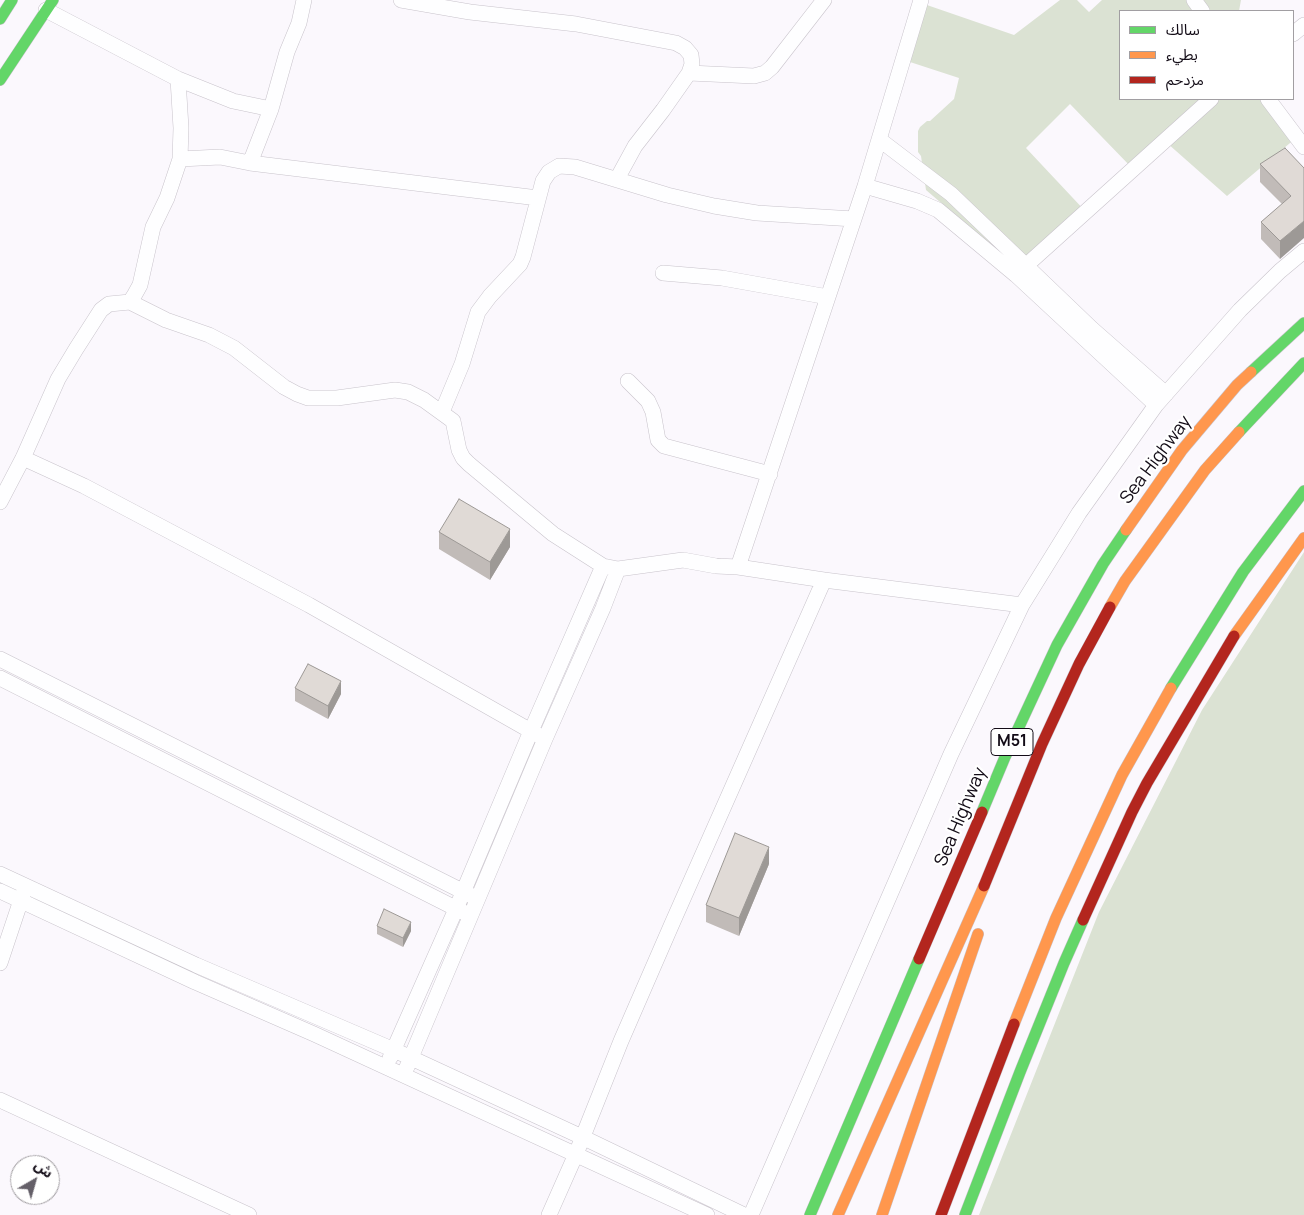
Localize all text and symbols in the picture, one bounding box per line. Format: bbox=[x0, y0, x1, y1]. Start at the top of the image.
legend bbox=[1119, 10, 1294, 100]
text: سالك bbox=[1166, 19, 1200, 40]
text: بطيء bbox=[1166, 44, 1198, 65]
text: مزدحم bbox=[1166, 69, 1204, 90]
street label: Sea Highway bbox=[1116, 412, 1196, 508]
road number: M51 bbox=[991, 729, 1033, 756]
street label: Sea Highway bbox=[931, 764, 991, 870]
north arrow bbox=[10, 1155, 60, 1205]
text: ش bbox=[31, 1155, 57, 1182]

